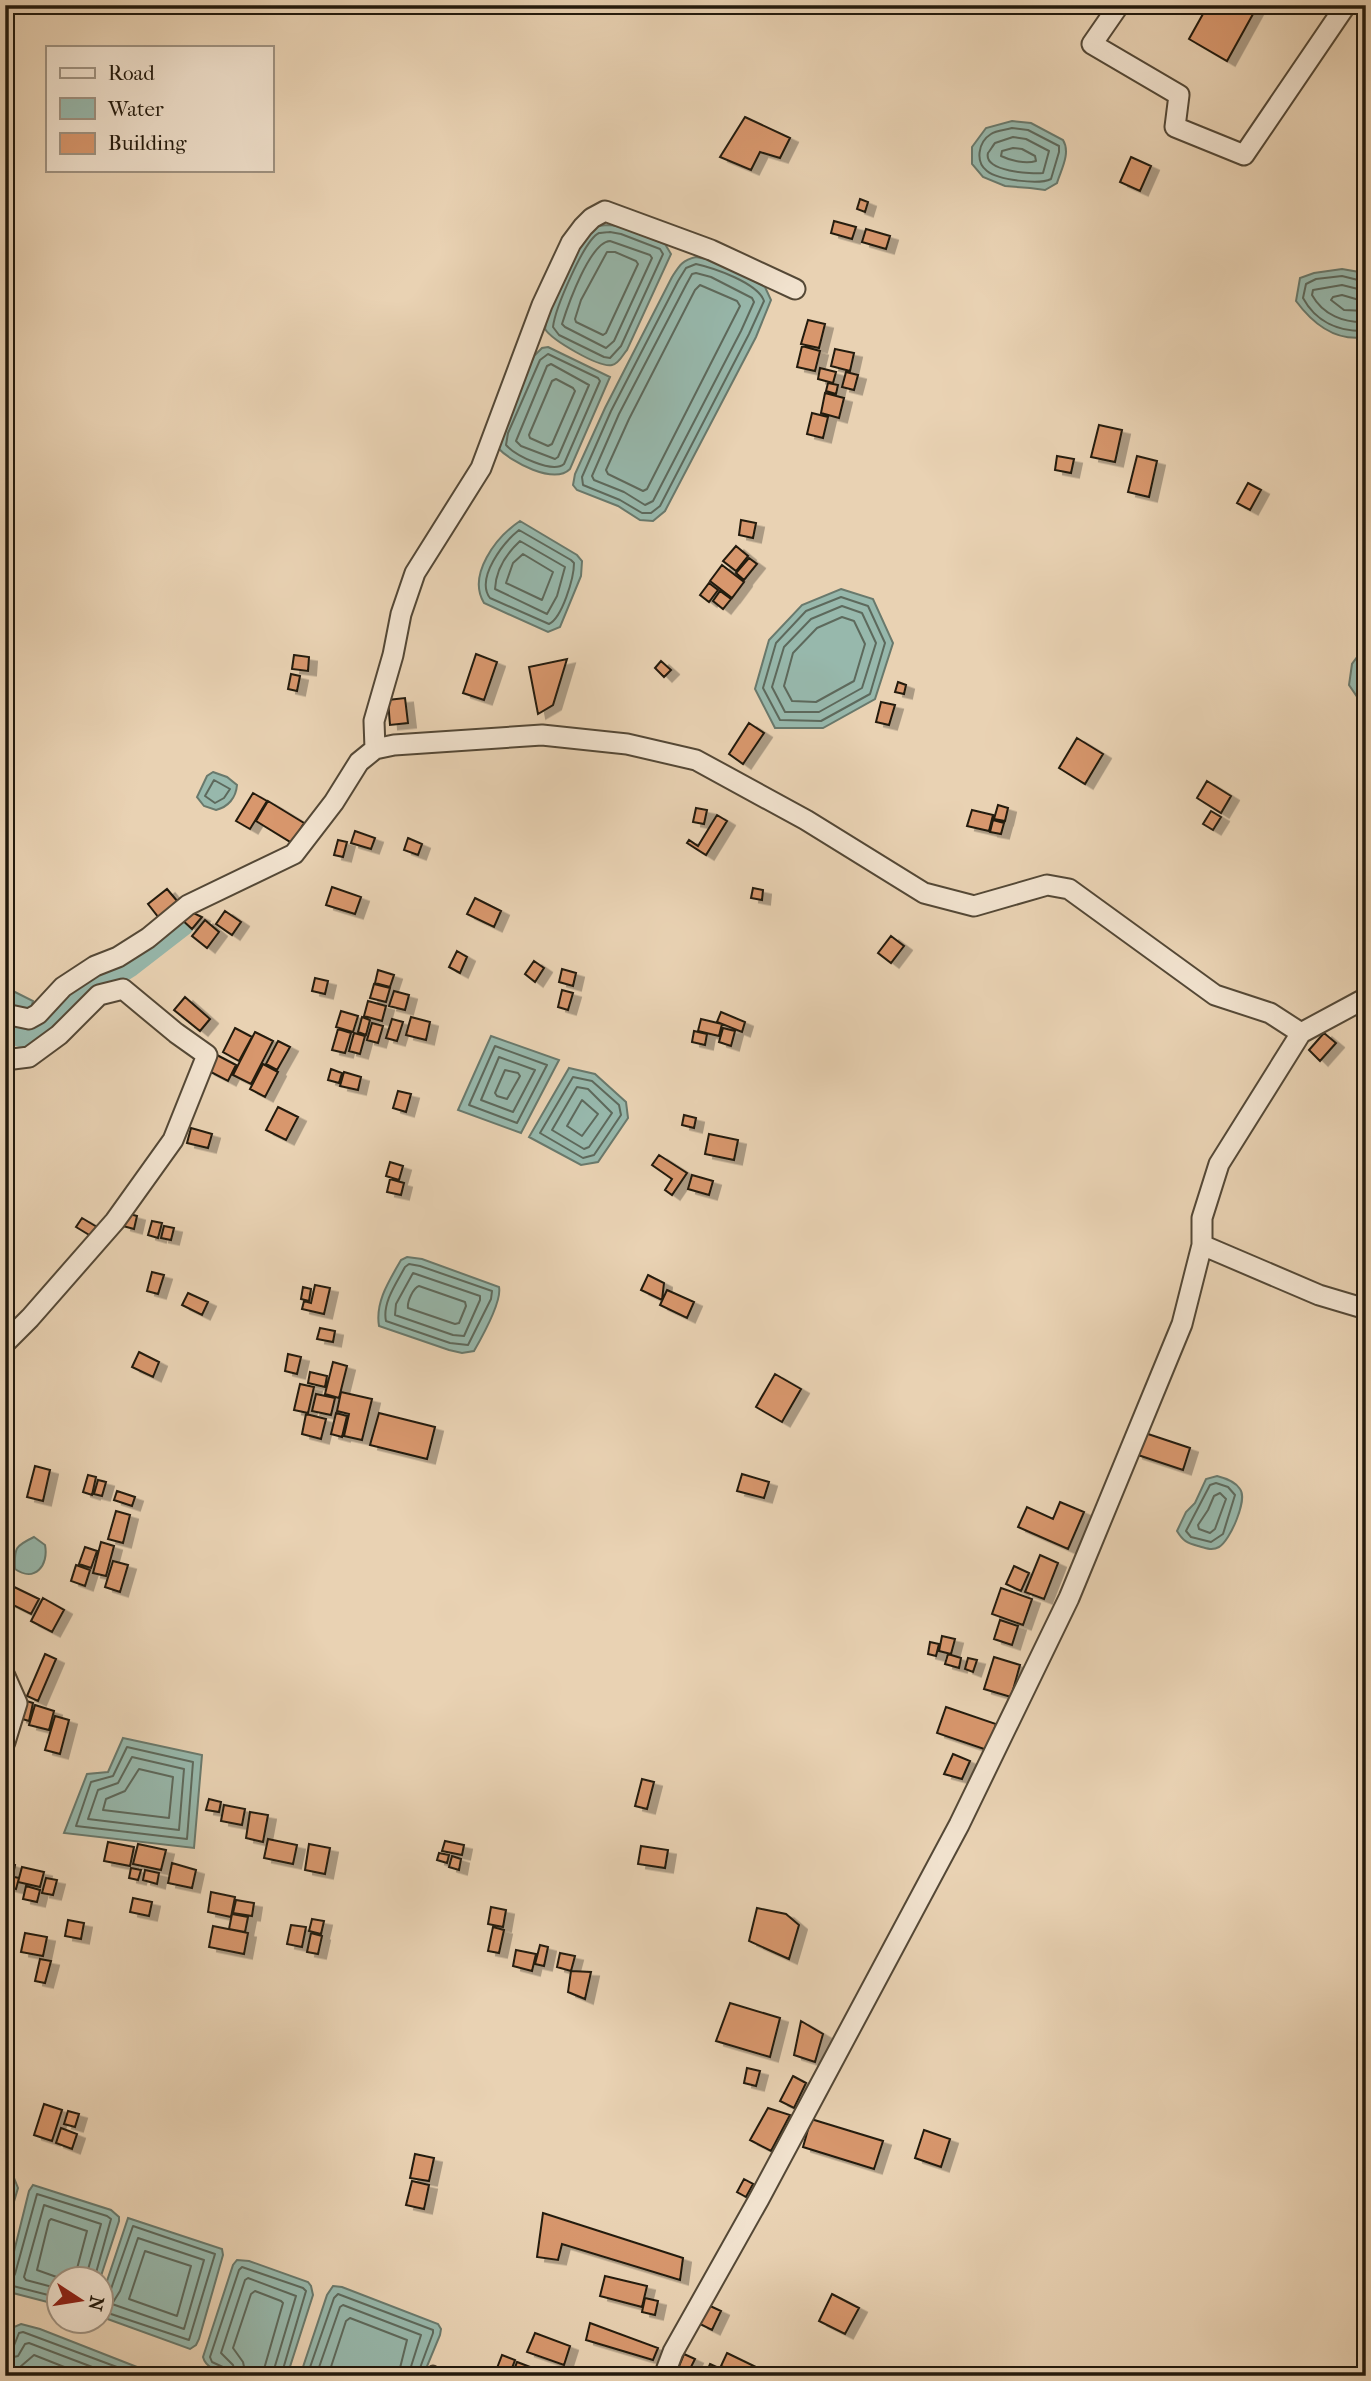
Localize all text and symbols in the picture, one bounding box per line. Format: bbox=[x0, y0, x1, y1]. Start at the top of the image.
legend bbox=[46, 46, 273, 172]
text: Road bbox=[108, 61, 155, 85]
text: Water bbox=[107, 97, 164, 121]
text: Building bbox=[108, 131, 187, 155]
north arrow bbox=[46, 2266, 116, 2336]
text: N bbox=[83, 2294, 108, 2313]

